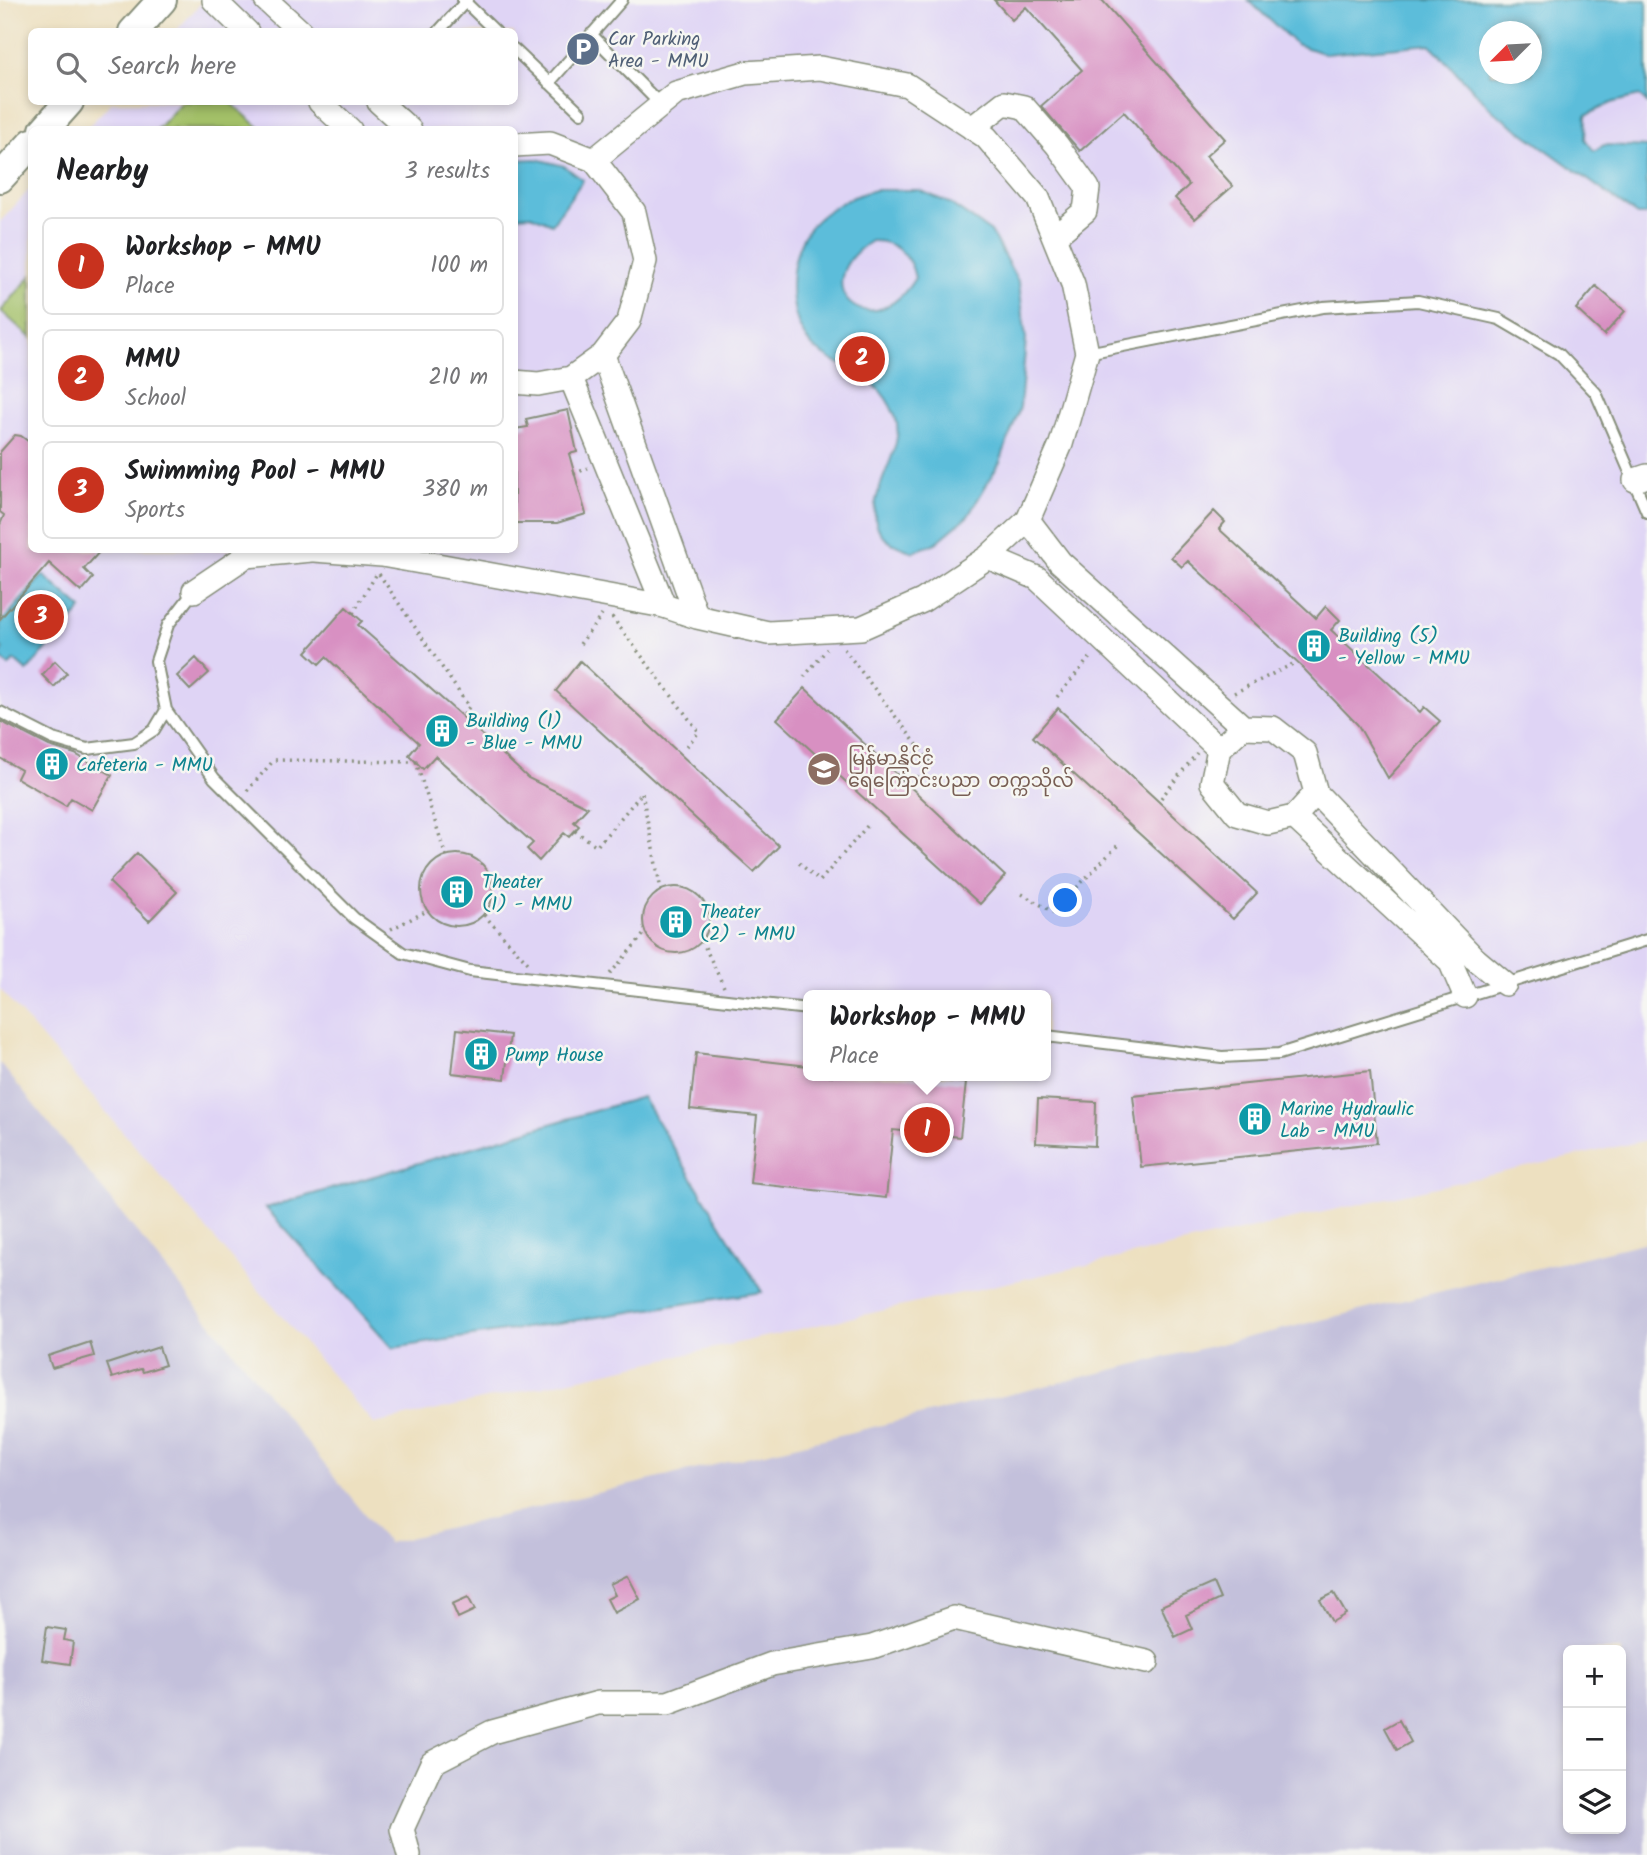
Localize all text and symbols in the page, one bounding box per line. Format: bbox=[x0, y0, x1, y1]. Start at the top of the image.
north arrow bbox=[1479, 21, 1542, 84]
place label: Car Parking Area - MMU bbox=[608, 25, 709, 77]
search box bbox=[28, 28, 518, 105]
parking icon: Car Parking Area - MMU bbox=[564, 30, 602, 68]
text: Search here bbox=[108, 46, 236, 88]
icon: search bbox=[52, 48, 90, 86]
text: Nearby bbox=[56, 148, 148, 196]
text: 3 results bbox=[404, 154, 490, 190]
text: Workshop - MMU bbox=[125, 227, 321, 269]
text: 1 bbox=[78, 248, 84, 284]
text: 100 m bbox=[430, 248, 488, 284]
text: Place bbox=[125, 269, 175, 305]
pin: 2 bbox=[839, 333, 885, 385]
text: MMU bbox=[125, 339, 180, 381]
text: 2 bbox=[74, 360, 88, 396]
text: 210 m bbox=[428, 360, 488, 396]
text: School bbox=[125, 381, 186, 417]
text: Swimming Pool - MMU bbox=[125, 451, 384, 493]
text: 3 bbox=[75, 472, 87, 508]
text: 380 m bbox=[422, 472, 488, 508]
text: Sports bbox=[125, 493, 185, 529]
pin: 3 bbox=[18, 591, 64, 643]
place label: Building (5) - Yellow - MMU bbox=[1338, 622, 1470, 674]
building icon: Building (5) - Yellow - MMU bbox=[1295, 627, 1333, 665]
place label: Building (1) - Blue - MMU bbox=[466, 707, 582, 759]
building icon: Building (1) - Blue - MMU bbox=[423, 712, 461, 750]
place label: မြန်မာနိုင်ငံ ရေကြောင်းပညာ တက္ကသိုလ် bbox=[848, 744, 1074, 797]
building icon: Cafeteria - MMU bbox=[33, 745, 71, 783]
school or university icon: မြန်မာနိုင်ငံ ရေကြောင်းပညာ တက္ကသိုလ် bbox=[805, 750, 843, 788]
place label: Cafeteria - MMU bbox=[76, 751, 213, 781]
place label: Theater (1) - MMU bbox=[482, 868, 572, 920]
building icon: Theater (1) - MMU bbox=[438, 873, 476, 911]
your location bbox=[1048, 883, 1082, 917]
place label: Theater (2) - MMU bbox=[700, 898, 795, 950]
building icon: Theater (2) - MMU bbox=[657, 903, 695, 941]
popup bbox=[803, 990, 1051, 1081]
text: Workshop - MMU bbox=[829, 997, 1025, 1039]
building icon: Pump House bbox=[462, 1035, 500, 1073]
text: Place bbox=[829, 1039, 879, 1075]
place label: Pump House bbox=[505, 1041, 604, 1071]
place label: Marine Hydraulic Lab - MMU bbox=[1280, 1095, 1414, 1147]
building icon: Marine Hydraulic Lab - MMU bbox=[1236, 1100, 1274, 1138]
pin: 1 bbox=[904, 1104, 950, 1156]
map controls bbox=[1563, 1645, 1626, 1834]
button: + bbox=[1563, 1645, 1626, 1708]
button: − bbox=[1563, 1708, 1626, 1771]
button: layers bbox=[1563, 1771, 1626, 1834]

